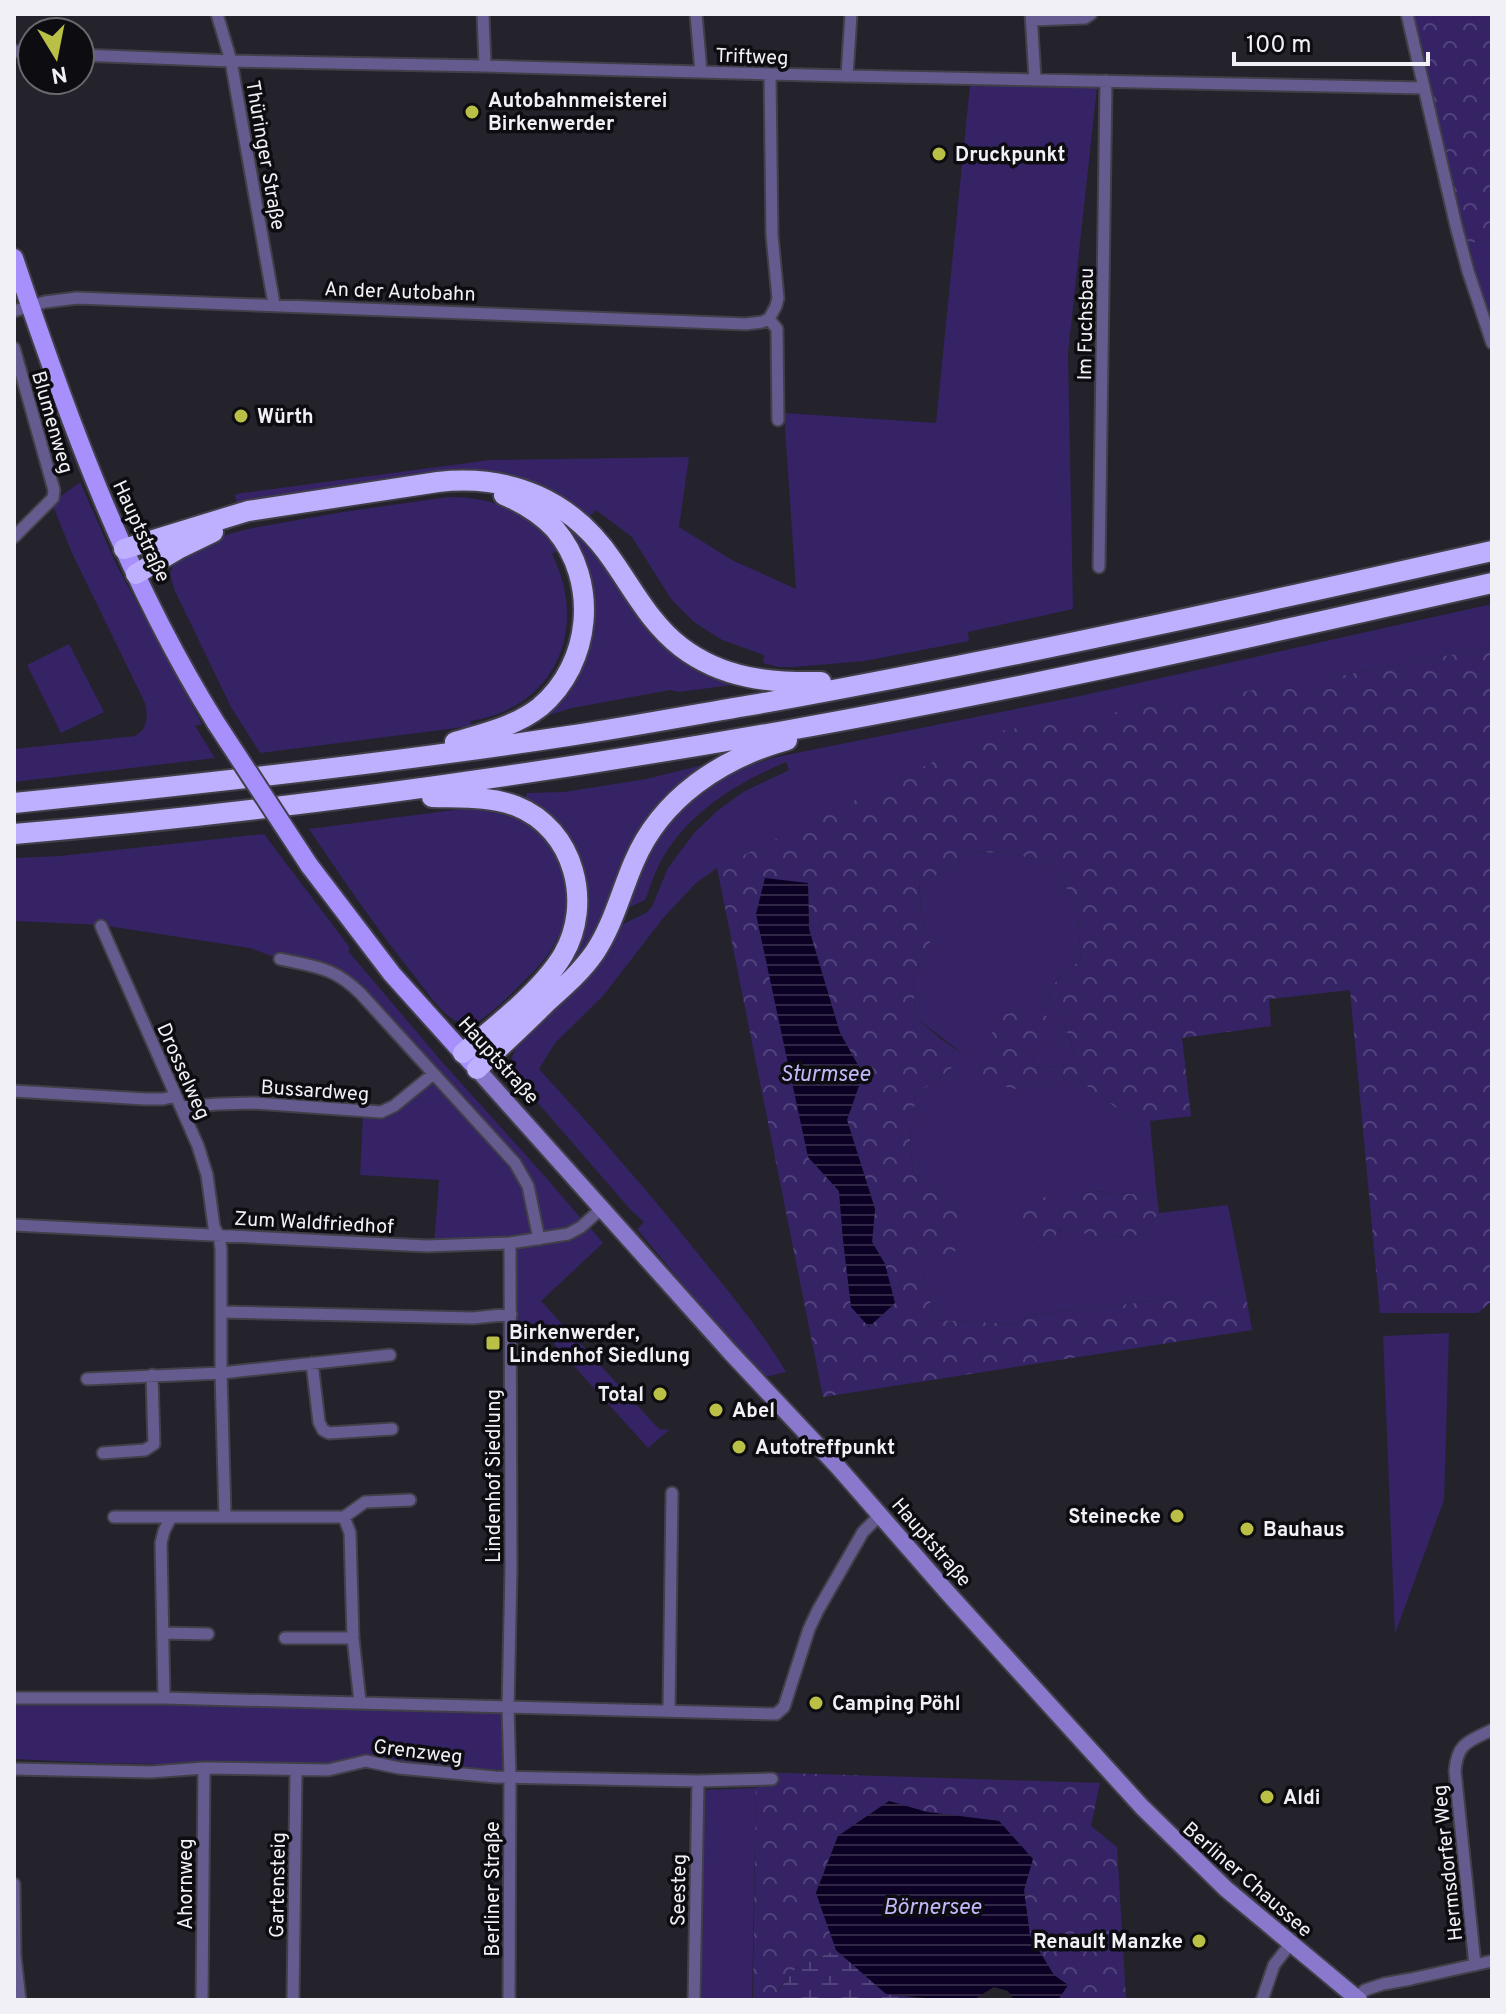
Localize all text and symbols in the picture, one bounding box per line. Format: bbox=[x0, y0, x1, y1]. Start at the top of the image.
north arrow bbox=[16, 16, 96, 96]
scale bar bbox=[1234, 16, 1428, 66]
text: 100 m bbox=[1246, 31, 1312, 61]
street label: Triftweg bbox=[715, 44, 789, 72]
text: N bbox=[49, 59, 69, 88]
street label: Thüringer Straße bbox=[238, 79, 290, 232]
place label: Autobahnmeisterei Birkenwerder bbox=[488, 89, 668, 138]
marker: Autobahnmeisterei Birkenwerder bbox=[463, 103, 481, 121]
place label: Druckpunkt bbox=[955, 143, 1066, 169]
marker: Druckpunkt bbox=[930, 145, 948, 163]
street label: Im Fuchsbau bbox=[1073, 267, 1101, 381]
street label: An der Autobahn bbox=[324, 277, 476, 309]
street label: Blumenweg bbox=[24, 368, 78, 477]
place label: Würth bbox=[257, 405, 314, 431]
marker: Würth bbox=[232, 407, 250, 425]
street label: Hauptstraße bbox=[105, 477, 175, 587]
street label: Hauptstraße bbox=[451, 1012, 544, 1111]
street label: Drosselweg bbox=[149, 1019, 215, 1124]
water label: Sturmsee bbox=[780, 1062, 871, 1089]
street label: Bussardweg bbox=[260, 1075, 370, 1109]
street label: Zum Waldfriedhof bbox=[233, 1207, 395, 1241]
place label: Birkenwerder, Lindenhof Siedlung bbox=[509, 1321, 690, 1370]
marker: Birkenwerder, Lindenhof Siedlung bbox=[484, 1334, 502, 1352]
place label: Total bbox=[598, 1383, 644, 1409]
marker: Total bbox=[651, 1385, 669, 1403]
street label: Lindenhof Siedlung bbox=[482, 1389, 508, 1563]
place label: Abel bbox=[732, 1399, 775, 1425]
marker: Abel bbox=[707, 1401, 725, 1419]
place label: Autotreffpunkt bbox=[755, 1436, 895, 1462]
marker: Autotreffpunkt bbox=[730, 1438, 748, 1456]
street label: Hauptstraße bbox=[885, 1493, 976, 1593]
place label: Steinecke bbox=[1068, 1505, 1161, 1531]
marker: Steinecke bbox=[1168, 1507, 1186, 1525]
place label: Bauhaus bbox=[1263, 1518, 1345, 1544]
marker: Bauhaus bbox=[1238, 1520, 1256, 1538]
place label: Camping Pöhl bbox=[832, 1692, 961, 1718]
marker: Camping Pöhl bbox=[807, 1694, 825, 1712]
street label: Grenzweg bbox=[372, 1735, 464, 1771]
street label: Hermsdorfer Weg bbox=[1428, 1783, 1470, 1942]
place label: Aldi bbox=[1283, 1786, 1320, 1812]
marker: Aldi bbox=[1258, 1788, 1276, 1806]
street label: Berliner Chaussee bbox=[1176, 1817, 1317, 1944]
street label: Berliner Straße bbox=[481, 1821, 507, 1957]
street label: Gartensteig bbox=[265, 1832, 293, 1938]
street label: Ahornweg bbox=[174, 1838, 200, 1930]
street label: Seesteg bbox=[666, 1854, 694, 1926]
water label: Börnersee bbox=[883, 1895, 982, 1922]
place label: Renault Manzke bbox=[1033, 1930, 1183, 1956]
marker: Renault Manzke bbox=[1190, 1932, 1208, 1950]

